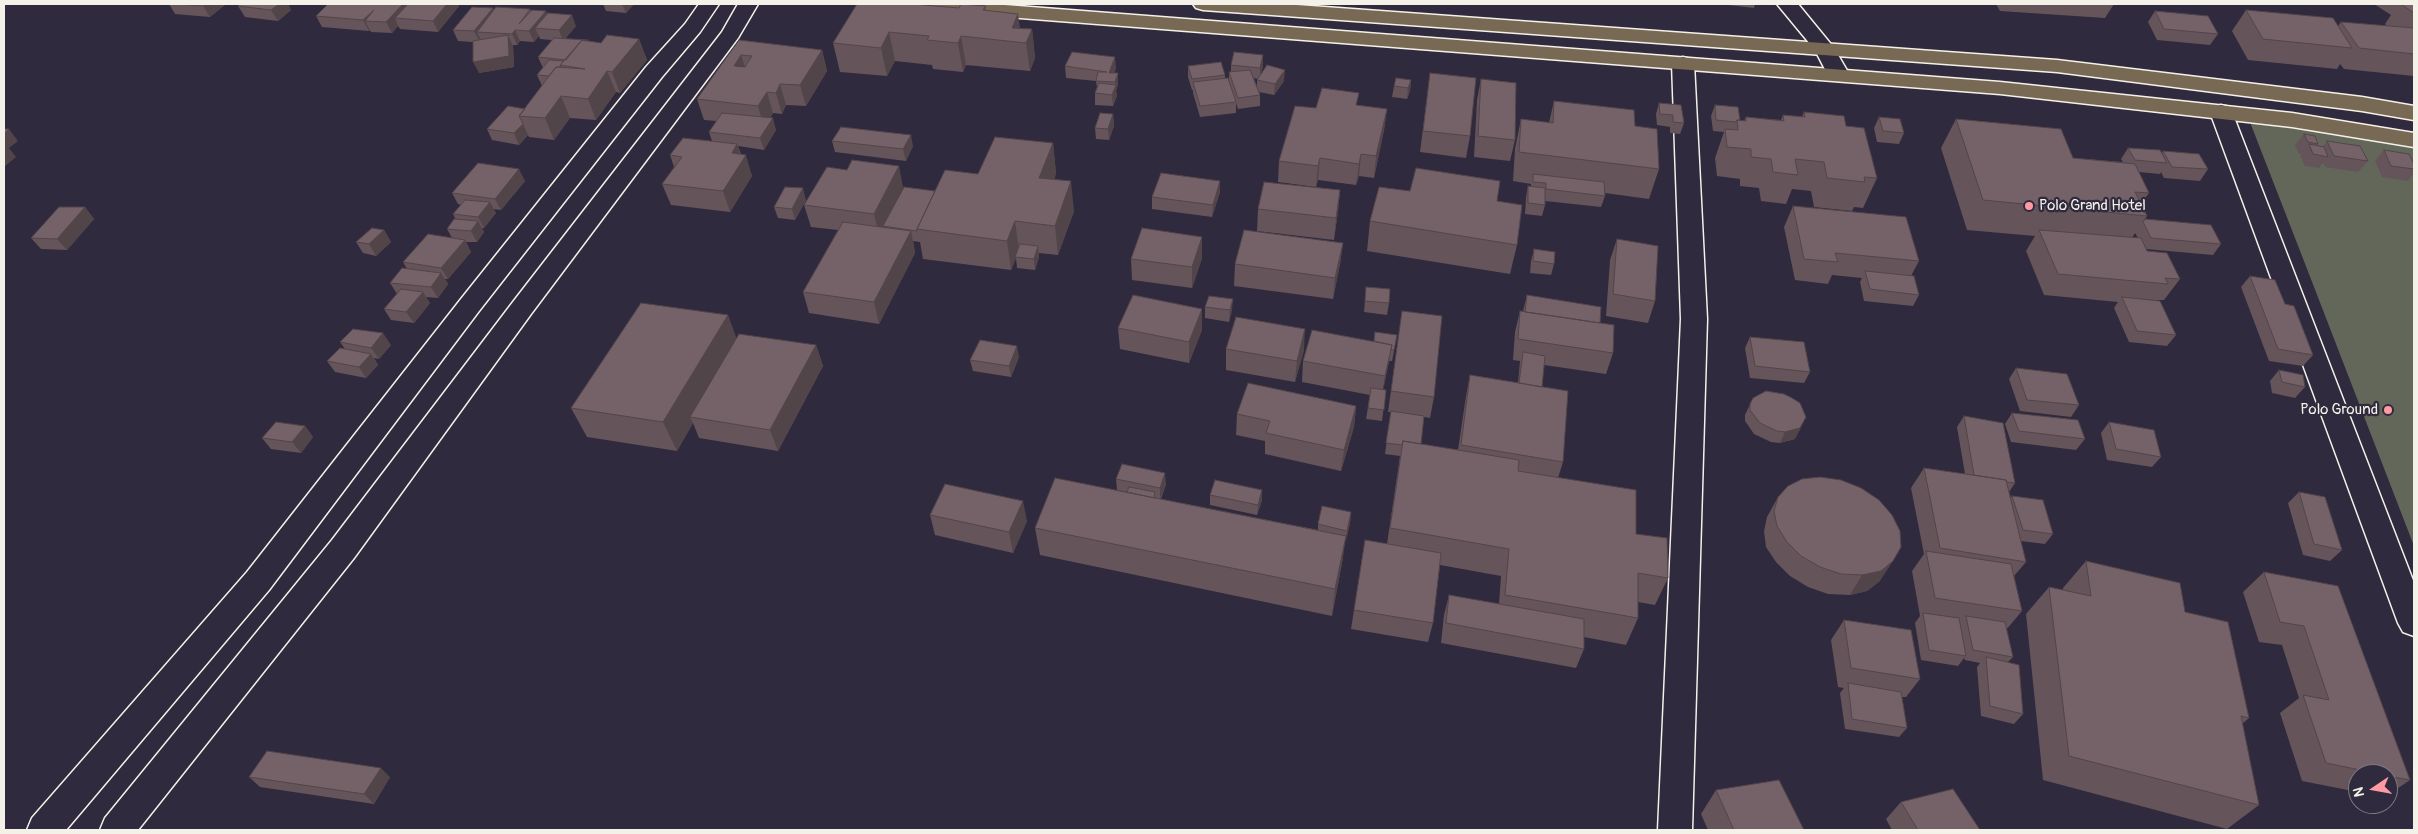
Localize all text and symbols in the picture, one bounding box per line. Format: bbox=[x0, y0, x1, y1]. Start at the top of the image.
place label: Polo Grand Hotel bbox=[2039, 197, 2146, 215]
marker: Polo Grand Hotel bbox=[2023, 200, 2035, 212]
place label: Polo Ground bbox=[2300, 401, 2378, 419]
marker: Polo Ground bbox=[2382, 404, 2394, 416]
north arrow bbox=[2348, 764, 2398, 814]
text: N bbox=[2350, 786, 2368, 798]

